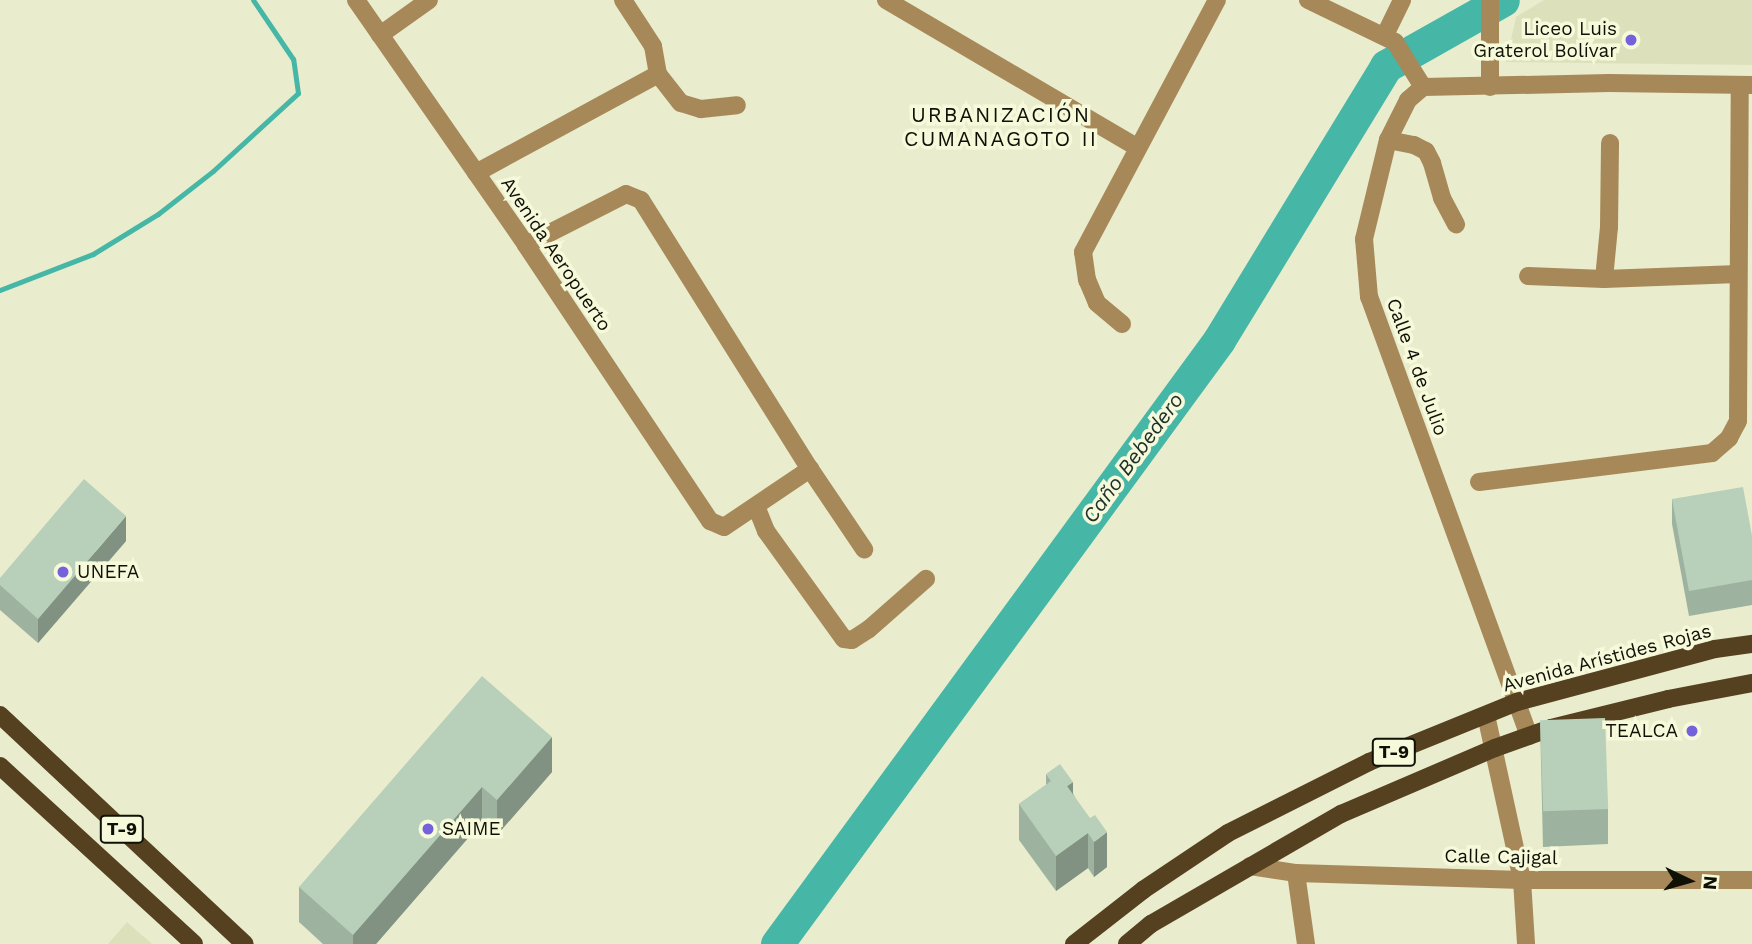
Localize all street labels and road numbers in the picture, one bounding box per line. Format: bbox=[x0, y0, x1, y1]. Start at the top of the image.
street label: Avenida Aeropuerto bbox=[496, 172, 616, 336]
street label: Calle 4 de Julio bbox=[1382, 295, 1452, 439]
street label: Avenida Arístides Rojas bbox=[1500, 619, 1714, 697]
road number: T-9 bbox=[1371, 738, 1417, 766]
road number: T-9 bbox=[99, 814, 145, 844]
street label: Calle Cajigal bbox=[1444, 845, 1558, 869]

